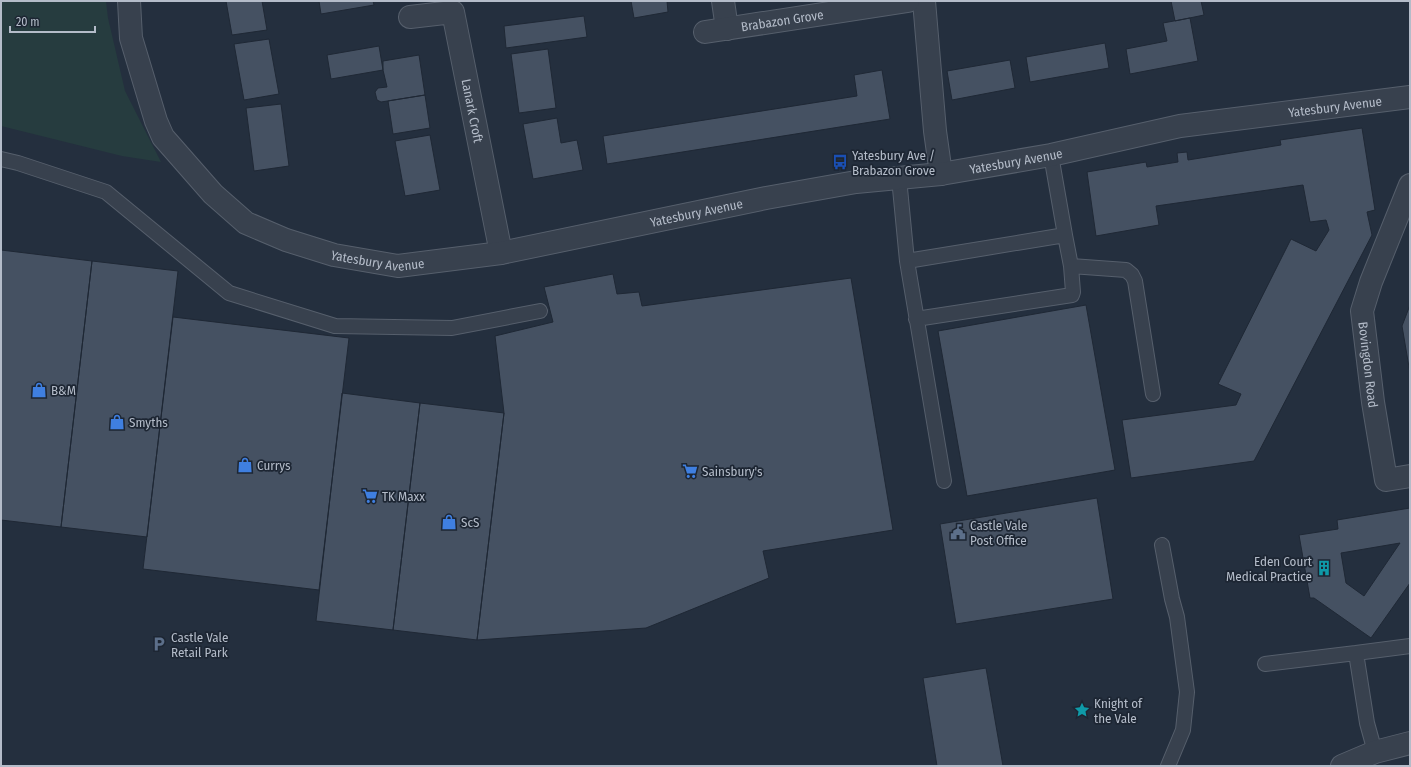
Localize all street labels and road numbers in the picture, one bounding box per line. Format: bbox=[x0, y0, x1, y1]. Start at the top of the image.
street label: Brabazon Grove bbox=[740, 7, 824, 34]
street label: Lanark Croft bbox=[459, 78, 486, 145]
street label: Yatesbury Avenue bbox=[1287, 93, 1383, 120]
street label: Yatesbury Avenue bbox=[968, 145, 1064, 176]
street label: Yatesbury Avenue bbox=[649, 196, 744, 229]
street label: Yatesbury Avenue bbox=[329, 247, 425, 273]
street label: Bovingdon Road bbox=[1356, 321, 1381, 409]

